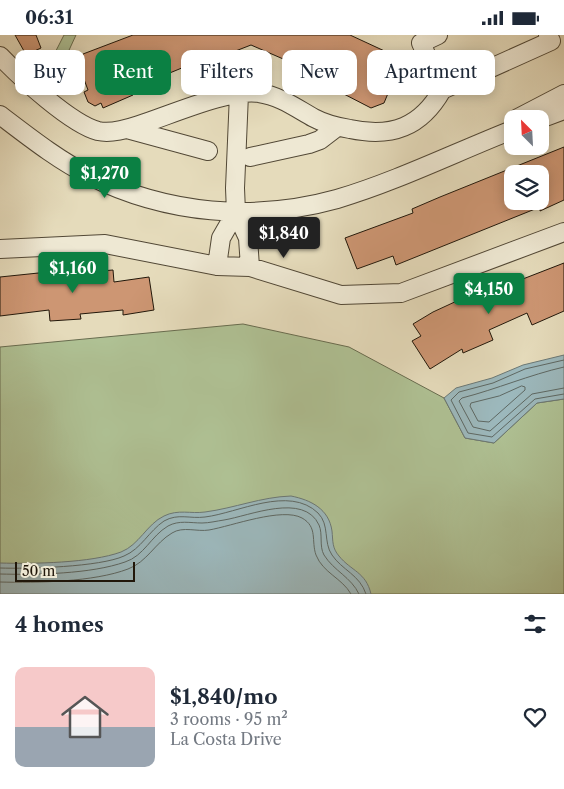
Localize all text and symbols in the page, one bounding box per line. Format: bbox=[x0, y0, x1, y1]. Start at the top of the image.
text: 06:31 bbox=[25, 6, 73, 29]
chip: Buy bbox=[15, 50, 85, 95]
chip: Rent bbox=[95, 50, 171, 95]
chip: Filters bbox=[181, 50, 272, 95]
chip: New bbox=[282, 50, 357, 95]
chip: Apartment bbox=[367, 50, 495, 95]
north arrow bbox=[504, 110, 549, 155]
map controls bbox=[504, 110, 549, 210]
pin: $1,270 bbox=[64, 156, 146, 199]
text: $1,270 bbox=[81, 163, 129, 183]
button: layers bbox=[504, 165, 549, 210]
pin: $1,840 bbox=[243, 217, 325, 259]
text: $1,840 bbox=[259, 223, 309, 243]
pin: $1,160 bbox=[32, 251, 114, 294]
text: $1,160 bbox=[49, 258, 97, 278]
pin: $4,150 bbox=[448, 273, 530, 315]
text: $4,150 bbox=[464, 279, 514, 299]
scale bar bbox=[15, 559, 135, 582]
text: 50 m bbox=[22, 562, 55, 580]
icon: filters bbox=[521, 610, 549, 638]
text: 4 homes bbox=[15, 612, 104, 637]
text: $1,840/mo bbox=[170, 684, 278, 709]
icon: home bbox=[55, 687, 115, 747]
icon: heart bbox=[521, 703, 549, 731]
text: 3 rooms · 95 m² bbox=[170, 709, 288, 729]
text: La Costa Drive bbox=[170, 729, 282, 749]

